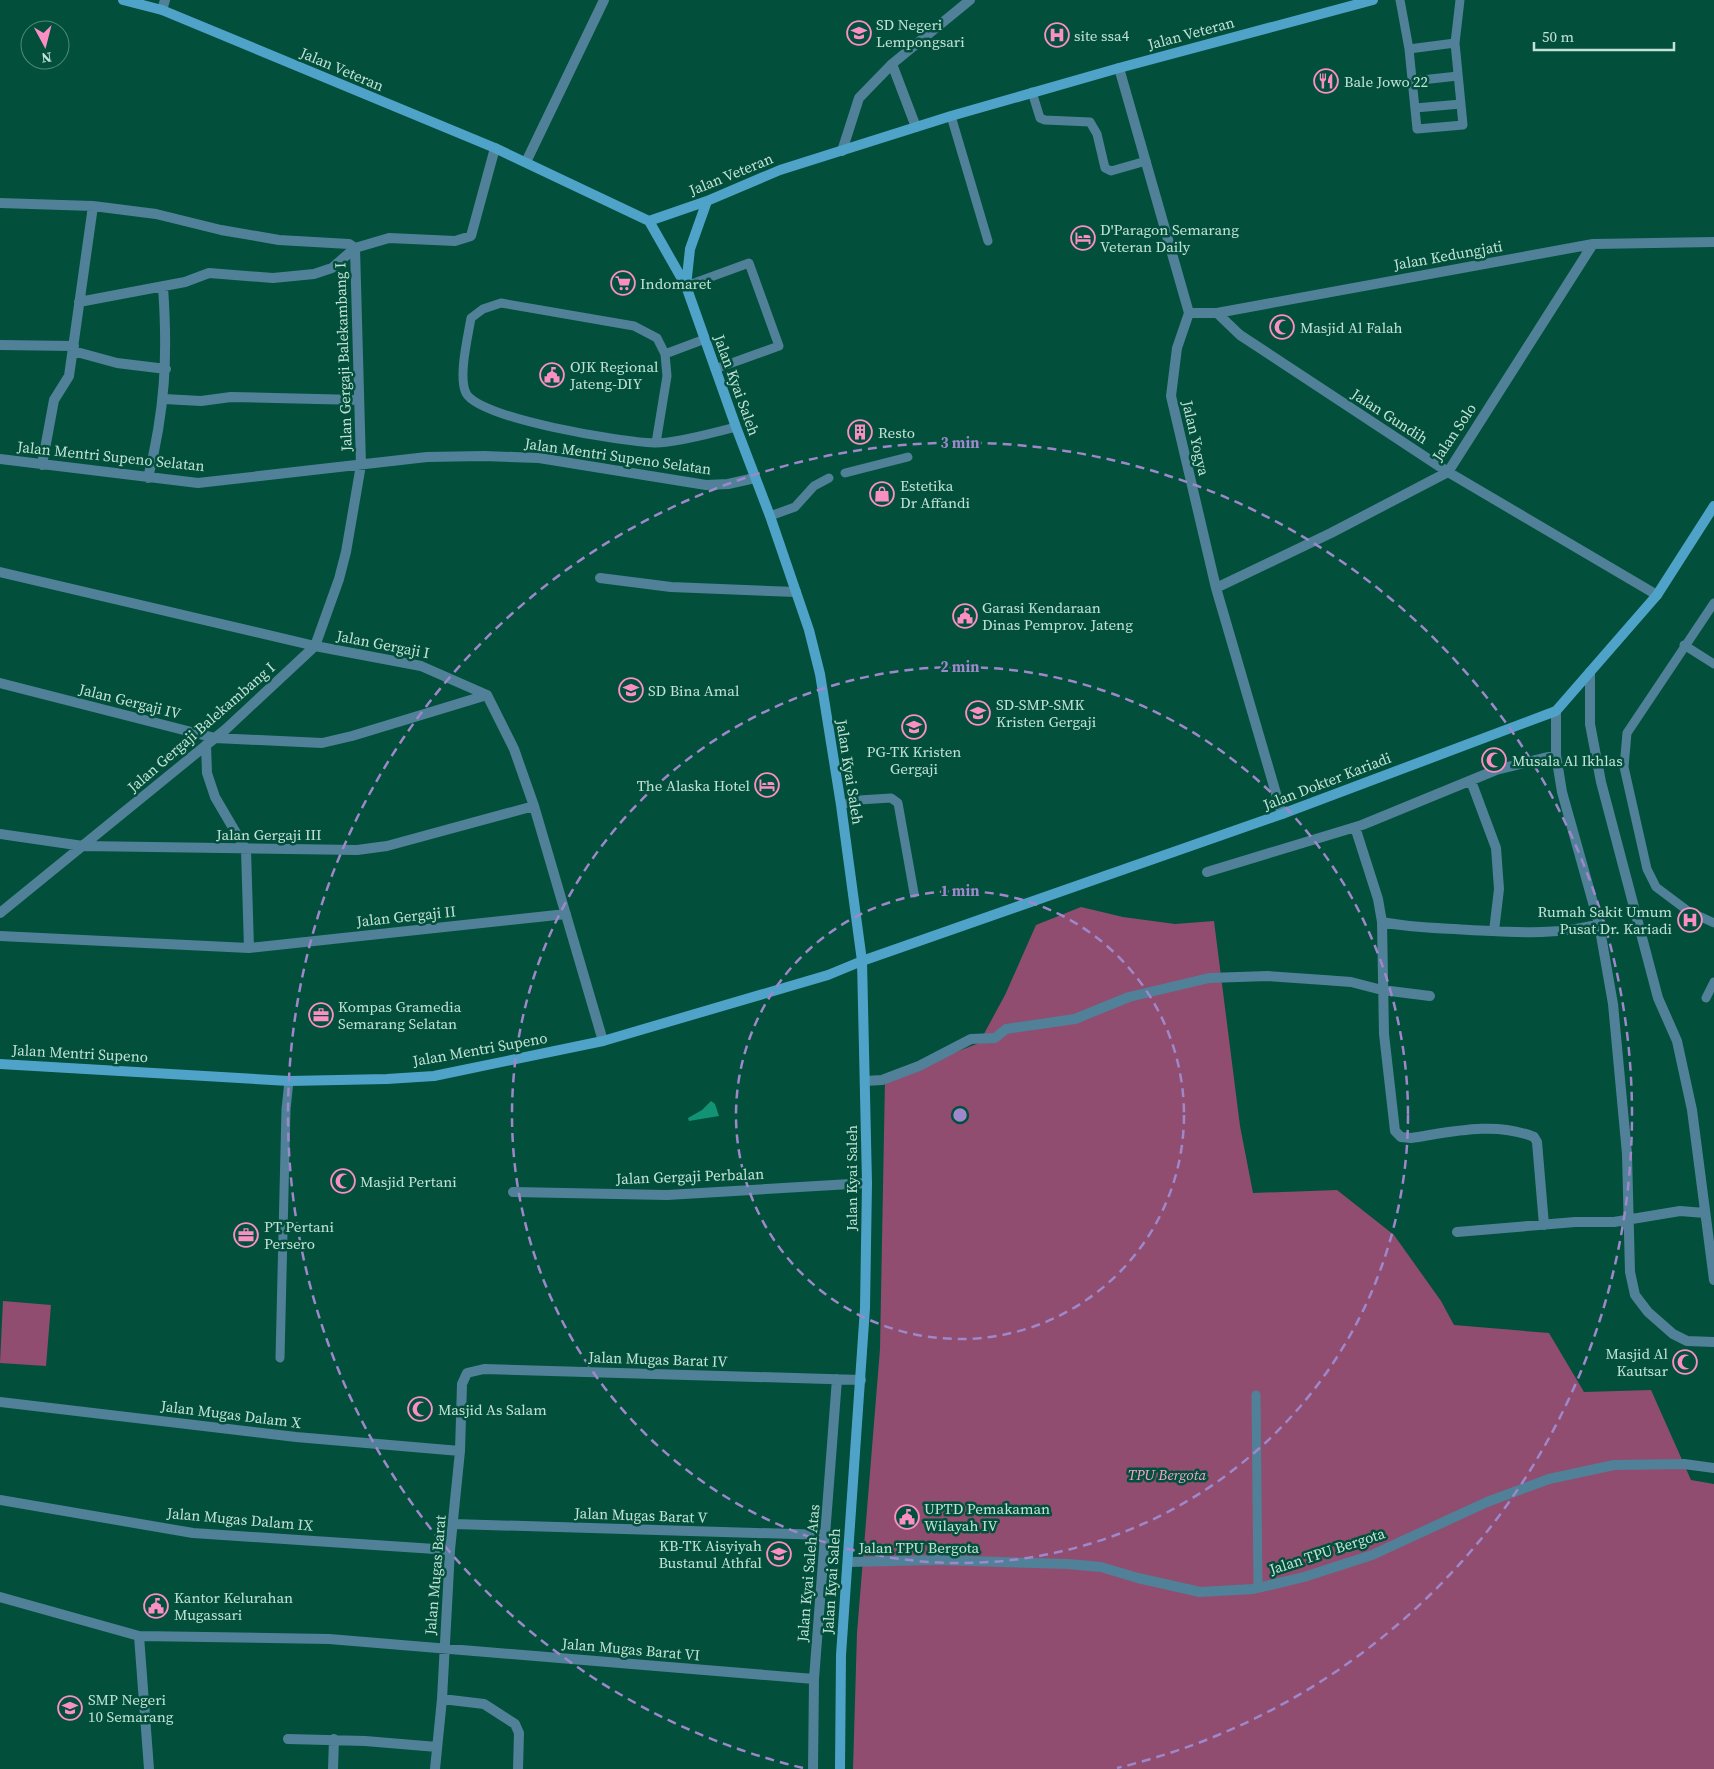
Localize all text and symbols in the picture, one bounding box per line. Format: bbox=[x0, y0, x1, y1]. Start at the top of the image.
street label: Jalan Veteran bbox=[1144, 11, 1237, 55]
place label: SD Negeri Lempongsari bbox=[876, 14, 965, 52]
north arrow bbox=[20, 20, 70, 70]
school or university icon: SD Negeri Lempongsari bbox=[846, 20, 872, 46]
scale bar bbox=[1534, 20, 1674, 52]
hospital icon: site ssa4 bbox=[1044, 22, 1070, 48]
place label: site ssa4 bbox=[1074, 25, 1130, 46]
text: 50 m bbox=[1542, 26, 1574, 47]
street label: Jalan Veteran bbox=[296, 42, 387, 96]
text: N bbox=[40, 47, 53, 68]
restaurant icon: Bale Jowo 22 bbox=[1313, 68, 1339, 94]
place label: Bale Jowo 22 bbox=[1344, 71, 1428, 92]
street label: Jalan Veteran bbox=[685, 148, 776, 201]
place label: D'Paragon Semarang Veteran Daily bbox=[1100, 219, 1239, 257]
hotel icon: D'Paragon Semarang Veteran Daily bbox=[1070, 225, 1096, 251]
street label: Jalan Kedungjati bbox=[1391, 235, 1504, 275]
street label: Jalan Gergaji Balekambang I bbox=[329, 262, 357, 453]
supermarket icon: Indomaret bbox=[610, 270, 636, 296]
place label: Indomaret bbox=[640, 273, 711, 294]
mosque icon: Masjid Al Falah bbox=[1269, 314, 1295, 340]
place label: Masjid Al Falah bbox=[1300, 317, 1403, 338]
street label: Jalan Kyai Saleh bbox=[709, 331, 765, 438]
place label: OJK Regional Jateng-DIY bbox=[569, 356, 659, 394]
public building icon: OJK Regional Jateng-DIY bbox=[539, 362, 565, 388]
street label: Jalan Gundih bbox=[1347, 383, 1432, 449]
street label: Jalan Yogya bbox=[1177, 398, 1215, 478]
street label: Jalan Solo bbox=[1426, 399, 1481, 466]
building icon: Resto bbox=[847, 419, 873, 445]
place label: Resto bbox=[878, 422, 915, 443]
street label: Jalan Mentri Supeno Selatan bbox=[522, 432, 713, 480]
text: 3 min bbox=[941, 432, 979, 453]
street label: Jalan Mentri Supeno Selatan bbox=[15, 436, 206, 476]
place label: Estetika Dr Affandi bbox=[900, 475, 970, 513]
shop icon: Estetika Dr Affandi bbox=[869, 481, 895, 507]
place label: Garasi Kendaraan Dinas Pemprov. Jateng bbox=[982, 597, 1133, 635]
public building icon: Garasi Kendaraan Dinas Pemprov. Jateng bbox=[952, 603, 978, 629]
street label: Jalan Gergaji I bbox=[334, 625, 431, 663]
text: 2 min bbox=[941, 656, 979, 677]
street label: Jalan Gergaji Balekambang I bbox=[122, 657, 279, 798]
school or university icon: SD Bina Amal bbox=[618, 677, 644, 703]
street label: Jalan Gergaji IV bbox=[76, 678, 183, 724]
place label: SD Bina Amal bbox=[648, 680, 740, 701]
place label: SD-SMP-SMK Kristen Gergaji bbox=[996, 694, 1096, 732]
school or university icon: SD-SMP-SMK Kristen Gergaji bbox=[965, 700, 991, 726]
school or university icon: PG-TK Kristen Gergaji bbox=[901, 714, 927, 740]
street label: Jalan Kyai Saleh bbox=[831, 717, 869, 826]
place label: PG-TK Kristen Gergaji bbox=[867, 741, 961, 779]
street label: Jalan Dokter Kariadi bbox=[1259, 747, 1394, 815]
mosque icon: Musala Al Ikhlas bbox=[1481, 747, 1507, 773]
place label: Musala Al Ikhlas bbox=[1512, 750, 1623, 771]
hotel icon: The Alaska Hotel bbox=[754, 772, 780, 798]
place label: The Alaska Hotel bbox=[637, 775, 751, 796]
street label: Jalan Gergaji III bbox=[215, 824, 322, 845]
text: 1 min bbox=[941, 880, 979, 901]
street label: Jalan Gergaji II bbox=[354, 900, 457, 932]
place label: Rumah Sakit Umum Pusat Dr. Kariadi bbox=[1537, 901, 1672, 939]
hospital icon: Rumah Sakit Umum Pusat Dr. Kariadi bbox=[1677, 907, 1703, 933]
place label: Kompas Gramedia Semarang Selatan bbox=[338, 996, 462, 1034]
office icon: Kompas Gramedia Semarang Selatan bbox=[308, 1002, 334, 1028]
street label: Jalan Mentri Supeno bbox=[410, 1027, 549, 1071]
street label: Jalan Mentri Supeno bbox=[10, 1039, 149, 1067]
centre of rings bbox=[951, 1106, 969, 1124]
street label: Jalan Kyai Saleh bbox=[841, 1125, 862, 1232]
street label: Jalan Gergaji Perbalan bbox=[615, 1163, 764, 1189]
mosque icon: Masjid Pertani bbox=[330, 1168, 356, 1194]
place label: Masjid Pertani bbox=[360, 1171, 457, 1192]
place label: PT Pertani Persero bbox=[264, 1216, 334, 1254]
office icon: PT Pertani Persero bbox=[233, 1222, 259, 1248]
place label: Masjid Al Kautsar bbox=[1606, 1343, 1669, 1381]
street label: Jalan Mugas Barat IV bbox=[587, 1346, 728, 1372]
mosque icon: Masjid Al Kautsar bbox=[1672, 1349, 1698, 1375]
street label: Jalan Mugas Dalam X bbox=[159, 1395, 303, 1433]
mosque icon: Masjid As Salam bbox=[407, 1396, 433, 1422]
place label: Masjid As Salam bbox=[438, 1399, 547, 1420]
park label: TPU Bergota bbox=[1128, 1464, 1207, 1485]
place label: UPTD Pemakaman Wilayah IV bbox=[924, 1498, 1050, 1536]
street label: Jalan Mugas Dalam IX bbox=[165, 1502, 314, 1536]
street label: Jalan Mugas Barat V bbox=[573, 1502, 708, 1528]
street label: Jalan Kyai Saleh Atas bbox=[791, 1503, 824, 1644]
public building icon: UPTD Pemakaman Wilayah IV bbox=[894, 1504, 920, 1530]
street label: Jalan Mugas Barat bbox=[419, 1514, 451, 1637]
street label: Jalan TPU Bergota bbox=[1265, 1522, 1388, 1580]
street label: Jalan Kyai Saleh bbox=[817, 1527, 845, 1636]
place label: KB-TK Aisyiyah Bustanul Athfal bbox=[658, 1535, 763, 1573]
street label: Jalan TPU Bergota bbox=[858, 1537, 980, 1558]
school or university icon: KB-TK Aisyiyah Bustanul Athfal bbox=[766, 1541, 792, 1567]
place label: Kantor Kelurahan Mugassari bbox=[174, 1587, 293, 1625]
public building icon: Kantor Kelurahan Mugassari bbox=[143, 1593, 169, 1619]
street label: Jalan Mugas Barat VI bbox=[560, 1632, 701, 1666]
place label: SMP Negeri 10 Semarang bbox=[88, 1689, 174, 1727]
school or university icon: SMP Negeri 10 Semarang bbox=[57, 1695, 83, 1721]

